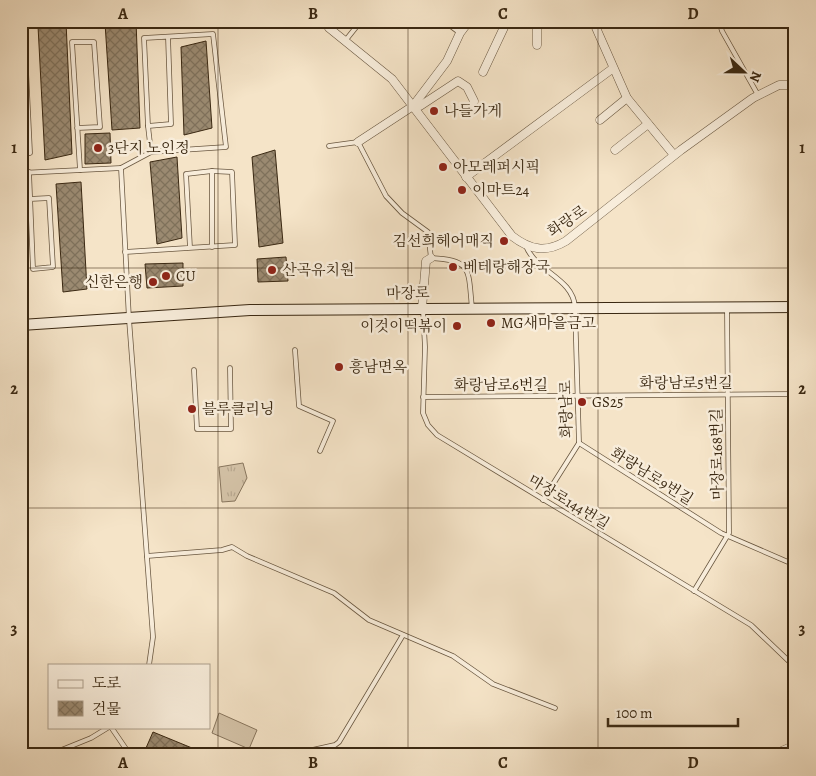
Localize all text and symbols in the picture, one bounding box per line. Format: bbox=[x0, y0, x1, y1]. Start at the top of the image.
text: A bbox=[117, 3, 129, 25]
text: B bbox=[308, 3, 318, 25]
text: C bbox=[498, 3, 508, 25]
text: D bbox=[687, 3, 699, 25]
north arrow bbox=[718, 48, 768, 98]
text: N bbox=[745, 68, 766, 85]
place label: 나들가게 bbox=[444, 101, 502, 121]
marker: 나들가게 bbox=[428, 105, 440, 117]
text: 1 bbox=[11, 137, 17, 159]
text: 1 bbox=[799, 137, 805, 159]
place label: 3단지 노인정 bbox=[108, 138, 190, 158]
marker: 3단지 노인정 bbox=[92, 142, 104, 154]
place label: 아모레퍼시픽 bbox=[453, 157, 540, 177]
marker: 아모레퍼시픽 bbox=[437, 161, 449, 173]
place label: 이마트24 bbox=[472, 180, 530, 200]
marker: 이마트24 bbox=[456, 184, 468, 196]
street label: 화랑로 bbox=[543, 200, 591, 241]
place label: 김선희헤어매직 bbox=[393, 231, 494, 251]
marker: 김선희헤어매직 bbox=[498, 235, 510, 247]
place label: 베테랑해장국 bbox=[463, 257, 550, 277]
place label: 산곡유치원 bbox=[282, 260, 354, 280]
marker: 베테랑해장국 bbox=[447, 261, 459, 273]
marker: 산곡유치원 bbox=[266, 264, 278, 276]
place label: CU bbox=[176, 266, 196, 286]
marker: CU bbox=[160, 270, 172, 282]
place label: 신한은행 bbox=[85, 272, 143, 292]
marker: 신한은행 bbox=[147, 276, 159, 288]
street label: 마장로 bbox=[386, 283, 430, 303]
place label: MG새마을금고 bbox=[501, 313, 597, 333]
place label: 이것이떡볶이 bbox=[360, 316, 447, 336]
marker: MG새마을금고 bbox=[485, 317, 497, 329]
marker: 이것이떡볶이 bbox=[451, 320, 463, 332]
place label: 흥남면옥 bbox=[349, 357, 407, 377]
marker: 흥남면옥 bbox=[333, 361, 345, 373]
street label: 화랑남로5번길 bbox=[639, 373, 733, 393]
street label: 화랑남로6번길 bbox=[454, 375, 548, 395]
text: 2 bbox=[10, 378, 18, 400]
text: 2 bbox=[798, 378, 806, 400]
street label: 화랑남로 bbox=[555, 379, 577, 438]
place label: GS25 bbox=[592, 392, 624, 412]
marker: GS25 bbox=[576, 396, 588, 408]
place label: 블루클리닝 bbox=[202, 399, 274, 419]
marker: 블루클리닝 bbox=[186, 403, 198, 415]
street label: 마장로168번길 bbox=[706, 408, 728, 500]
street label: 화랑남로9번길 bbox=[607, 443, 697, 509]
street label: 마장로144번길 bbox=[525, 470, 613, 534]
text: 3 bbox=[11, 618, 18, 640]
text: 3 bbox=[799, 618, 806, 640]
legend bbox=[48, 664, 210, 728]
text: 도로 bbox=[92, 673, 121, 693]
scale bar bbox=[608, 696, 738, 728]
text: 건물 bbox=[92, 699, 121, 719]
text: 100 m bbox=[616, 703, 653, 723]
text: A bbox=[117, 752, 129, 774]
text: B bbox=[308, 752, 318, 774]
text: C bbox=[498, 752, 508, 774]
text: D bbox=[687, 752, 699, 774]

